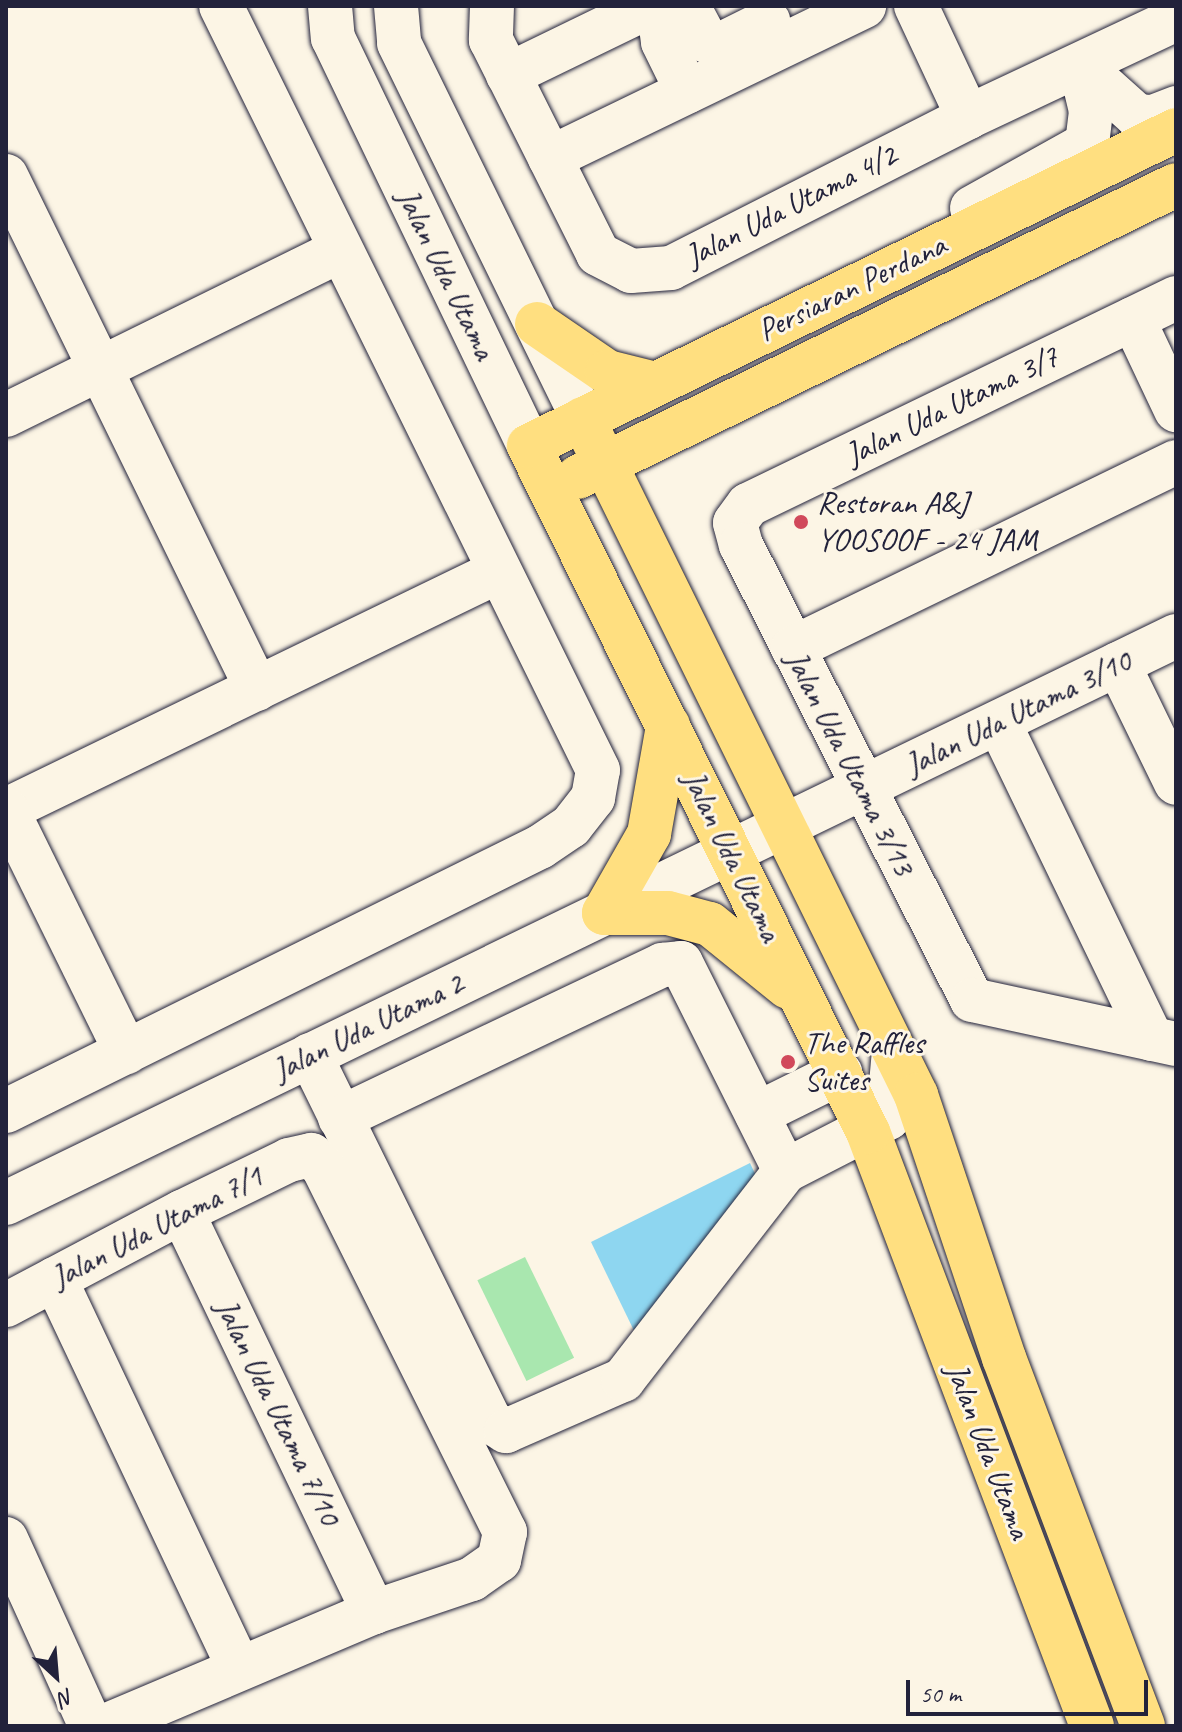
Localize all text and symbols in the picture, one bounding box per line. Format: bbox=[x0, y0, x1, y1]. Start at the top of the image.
street label: Jalan Uda Utama 4/2 bbox=[678, 136, 904, 276]
street label: Jalan Uda Utama bbox=[388, 181, 504, 367]
street label: Persiaran Perdana bbox=[752, 226, 952, 350]
street label: Jalan Uda Utama 3/7 bbox=[838, 337, 1066, 475]
place label: Restoran A&J YOOSOOF - 24 JAM bbox=[817, 485, 1037, 560]
marker: Restoran A&J YOOSOOF - 24 JAM bbox=[792, 513, 810, 531]
street label: Jalan Uda Utama 3/10 bbox=[898, 641, 1138, 785]
street label: Jalan Uda Utama 3/13 bbox=[776, 643, 924, 883]
street label: Jalan Uda Utama bbox=[674, 763, 790, 949]
street label: Jalan Uda Utama 2 bbox=[265, 964, 471, 1090]
place label: The Raffles Suites bbox=[804, 1025, 926, 1100]
marker: The Raffles Suites bbox=[779, 1053, 797, 1071]
street label: Jalan Uda Utama 7/1 bbox=[44, 1157, 270, 1297]
street label: Jalan Uda Utama 7/10 bbox=[206, 1292, 350, 1532]
street label: Jalan Uda Utama bbox=[936, 1357, 1040, 1545]
north arrow bbox=[16, 1636, 96, 1716]
scale bar bbox=[910, 1664, 1152, 1714]
text: 50 m bbox=[920, 1679, 961, 1709]
text: N bbox=[54, 1682, 79, 1713]

